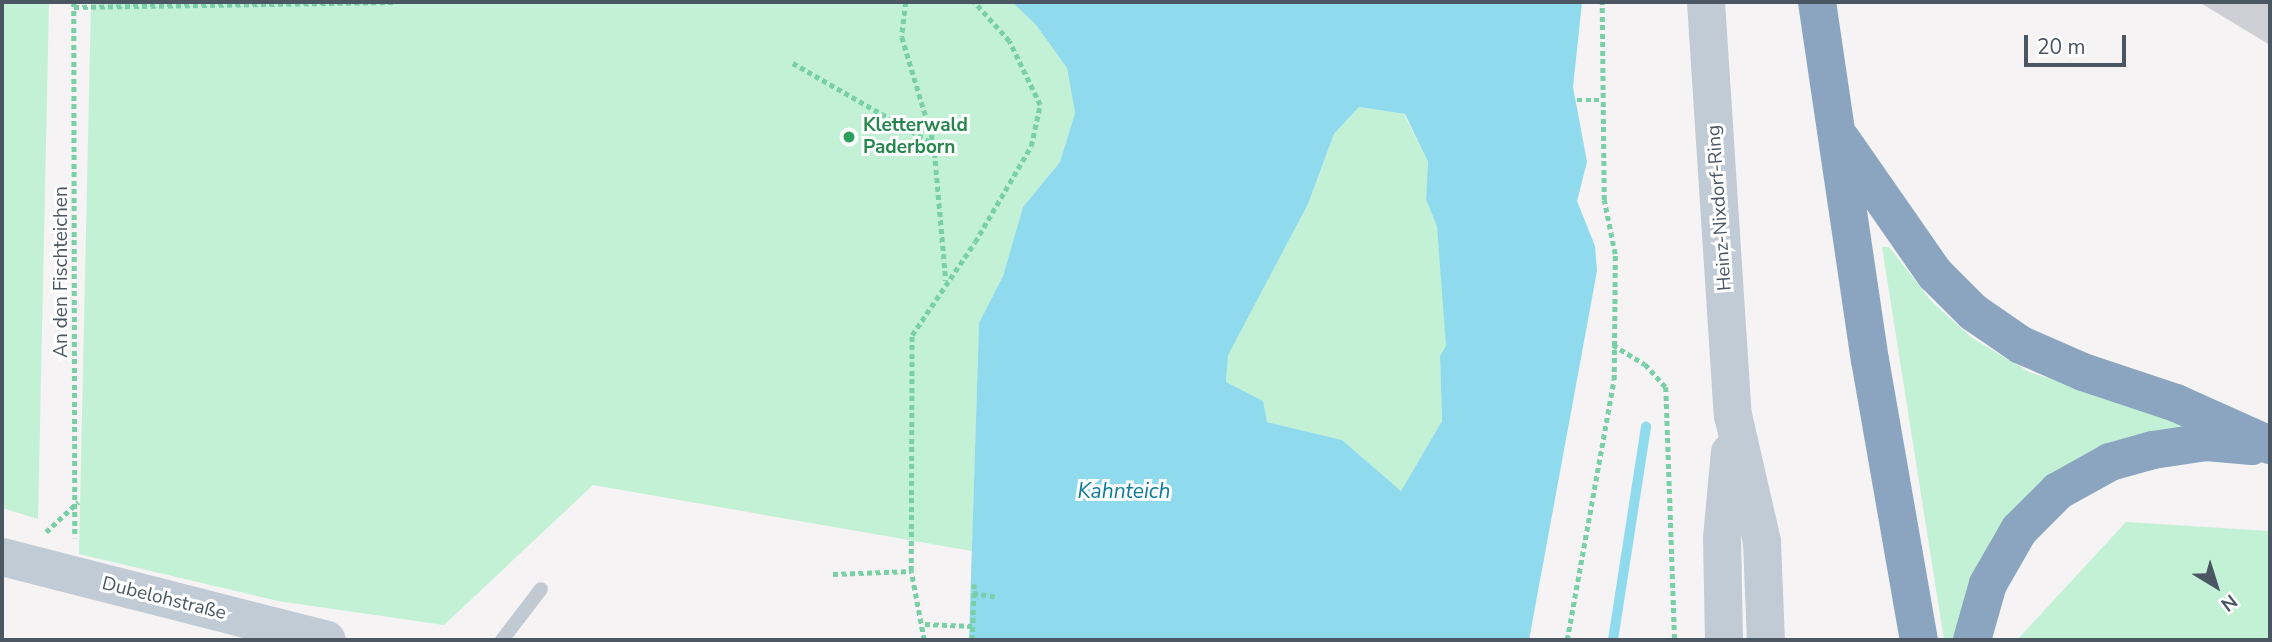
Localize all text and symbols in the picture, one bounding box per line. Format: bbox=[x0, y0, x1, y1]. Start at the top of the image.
scale bar bbox=[2027, 21, 2128, 65]
text: 20 m bbox=[2037, 33, 2086, 61]
place label: Kletterwald Paderborn bbox=[863, 115, 968, 159]
street label: Heinz-Nixdorf-Ring bbox=[1703, 124, 1737, 292]
marker: Kletterwald Paderborn bbox=[841, 129, 857, 145]
street label: An den Fischteichen bbox=[51, 186, 73, 358]
water label: Kahnteich bbox=[1077, 478, 1171, 504]
north arrow bbox=[2181, 551, 2251, 621]
street label: Dubelohstraße bbox=[100, 573, 228, 625]
text: N bbox=[2215, 588, 2243, 617]

